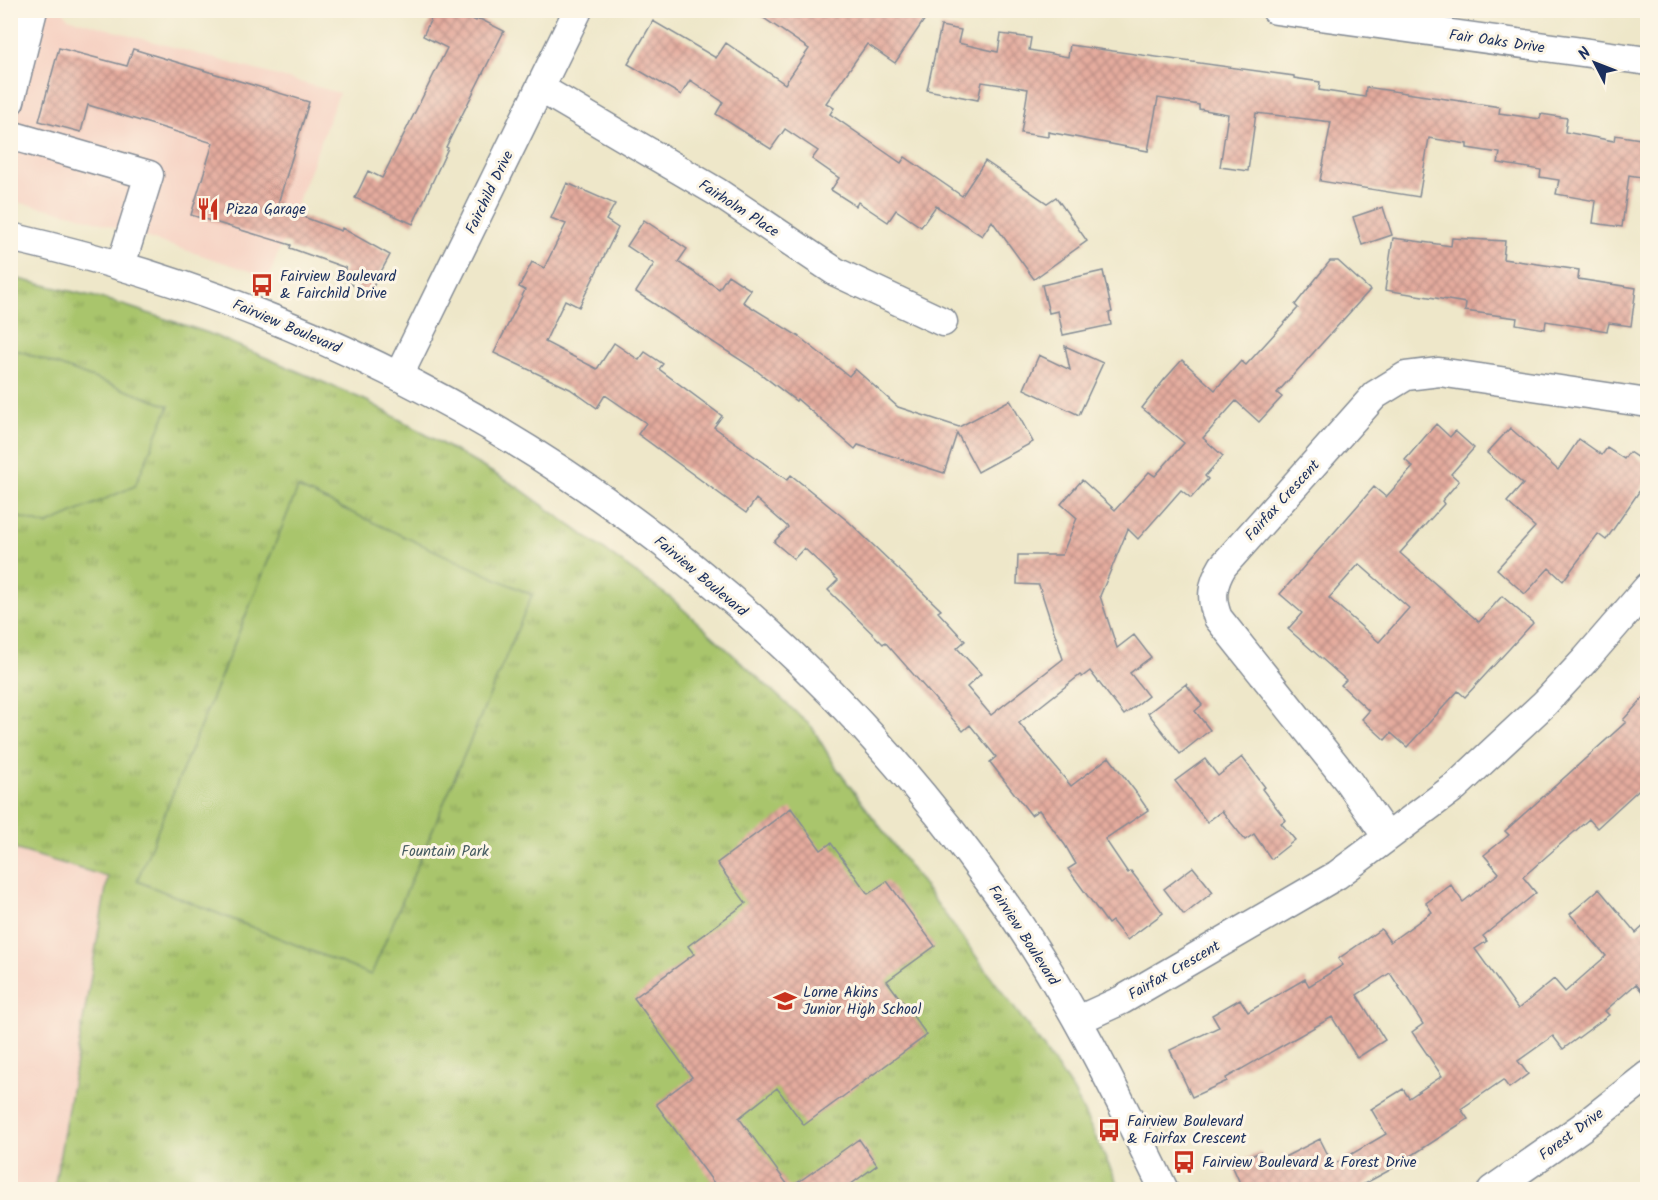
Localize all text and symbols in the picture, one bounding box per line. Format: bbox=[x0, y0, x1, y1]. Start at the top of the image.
street label: Fair Oaks Drive bbox=[1447, 23, 1546, 61]
north arrow bbox=[1565, 33, 1625, 93]
text: N bbox=[1572, 42, 1598, 66]
street label: Fairchild Drive bbox=[459, 146, 521, 238]
street label: Fairholm Place bbox=[693, 174, 784, 244]
restaurant icon: Pizza Garage bbox=[195, 196, 221, 222]
place label: Pizza Garage bbox=[226, 198, 306, 222]
place label: Fairview Boulevard & Fairchild Drive bbox=[280, 265, 396, 306]
bus stop icon: Fairview Boulevard & Fairchild Drive bbox=[249, 272, 275, 298]
street label: Fairview Boulevard bbox=[229, 293, 345, 361]
street label: Fairfax Crescent bbox=[1239, 454, 1326, 547]
street label: Fairview Boulevard bbox=[648, 530, 753, 624]
park label: Fountain Park bbox=[401, 840, 490, 864]
street label: Fairview Boulevard bbox=[982, 880, 1065, 991]
street label: Fairfax Crescent bbox=[1124, 935, 1225, 1007]
place label: Lorne Akins Junior High School bbox=[803, 981, 922, 1022]
school or university icon: Lorne Akins Junior High School bbox=[772, 988, 798, 1014]
street label: Forest Drive bbox=[1534, 1102, 1609, 1167]
place label: Fairview Boulevard & Fairfax Crescent bbox=[1127, 1110, 1247, 1151]
bus stop icon: Fairview Boulevard & Fairfax Crescent bbox=[1096, 1117, 1122, 1143]
bus stop icon: Fairview Boulevard & Forest Drive bbox=[1171, 1149, 1197, 1175]
place label: Fairview Boulevard & Forest Drive bbox=[1202, 1151, 1417, 1175]

